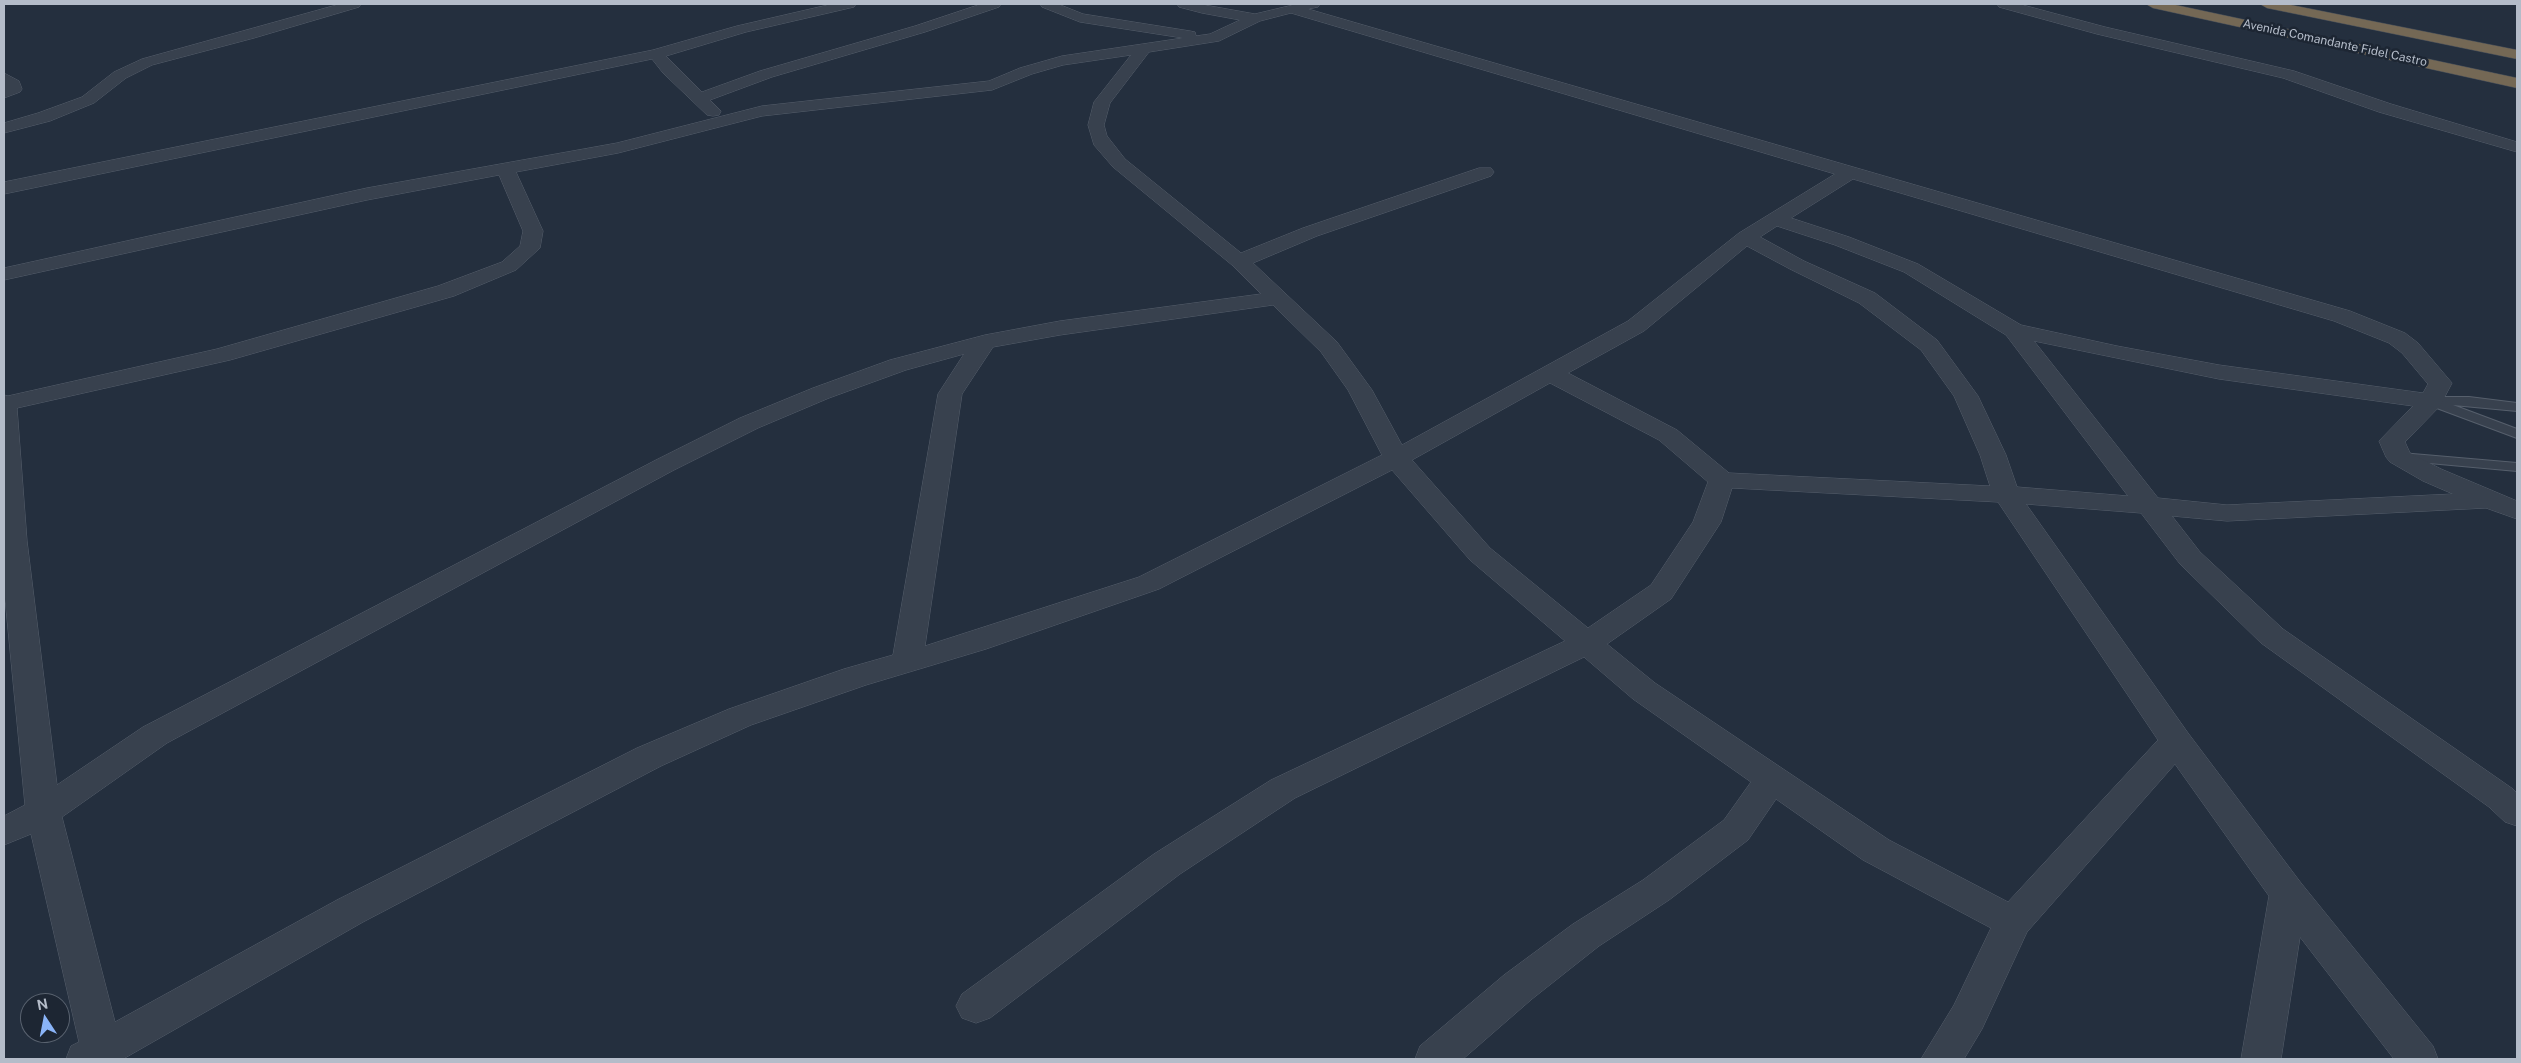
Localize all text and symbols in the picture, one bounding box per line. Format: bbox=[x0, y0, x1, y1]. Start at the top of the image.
street label: Avenida Comandante Fidel Castro bbox=[2242, 16, 2428, 70]
north arrow bbox=[20, 993, 70, 1043]
text: N bbox=[35, 995, 49, 1013]

